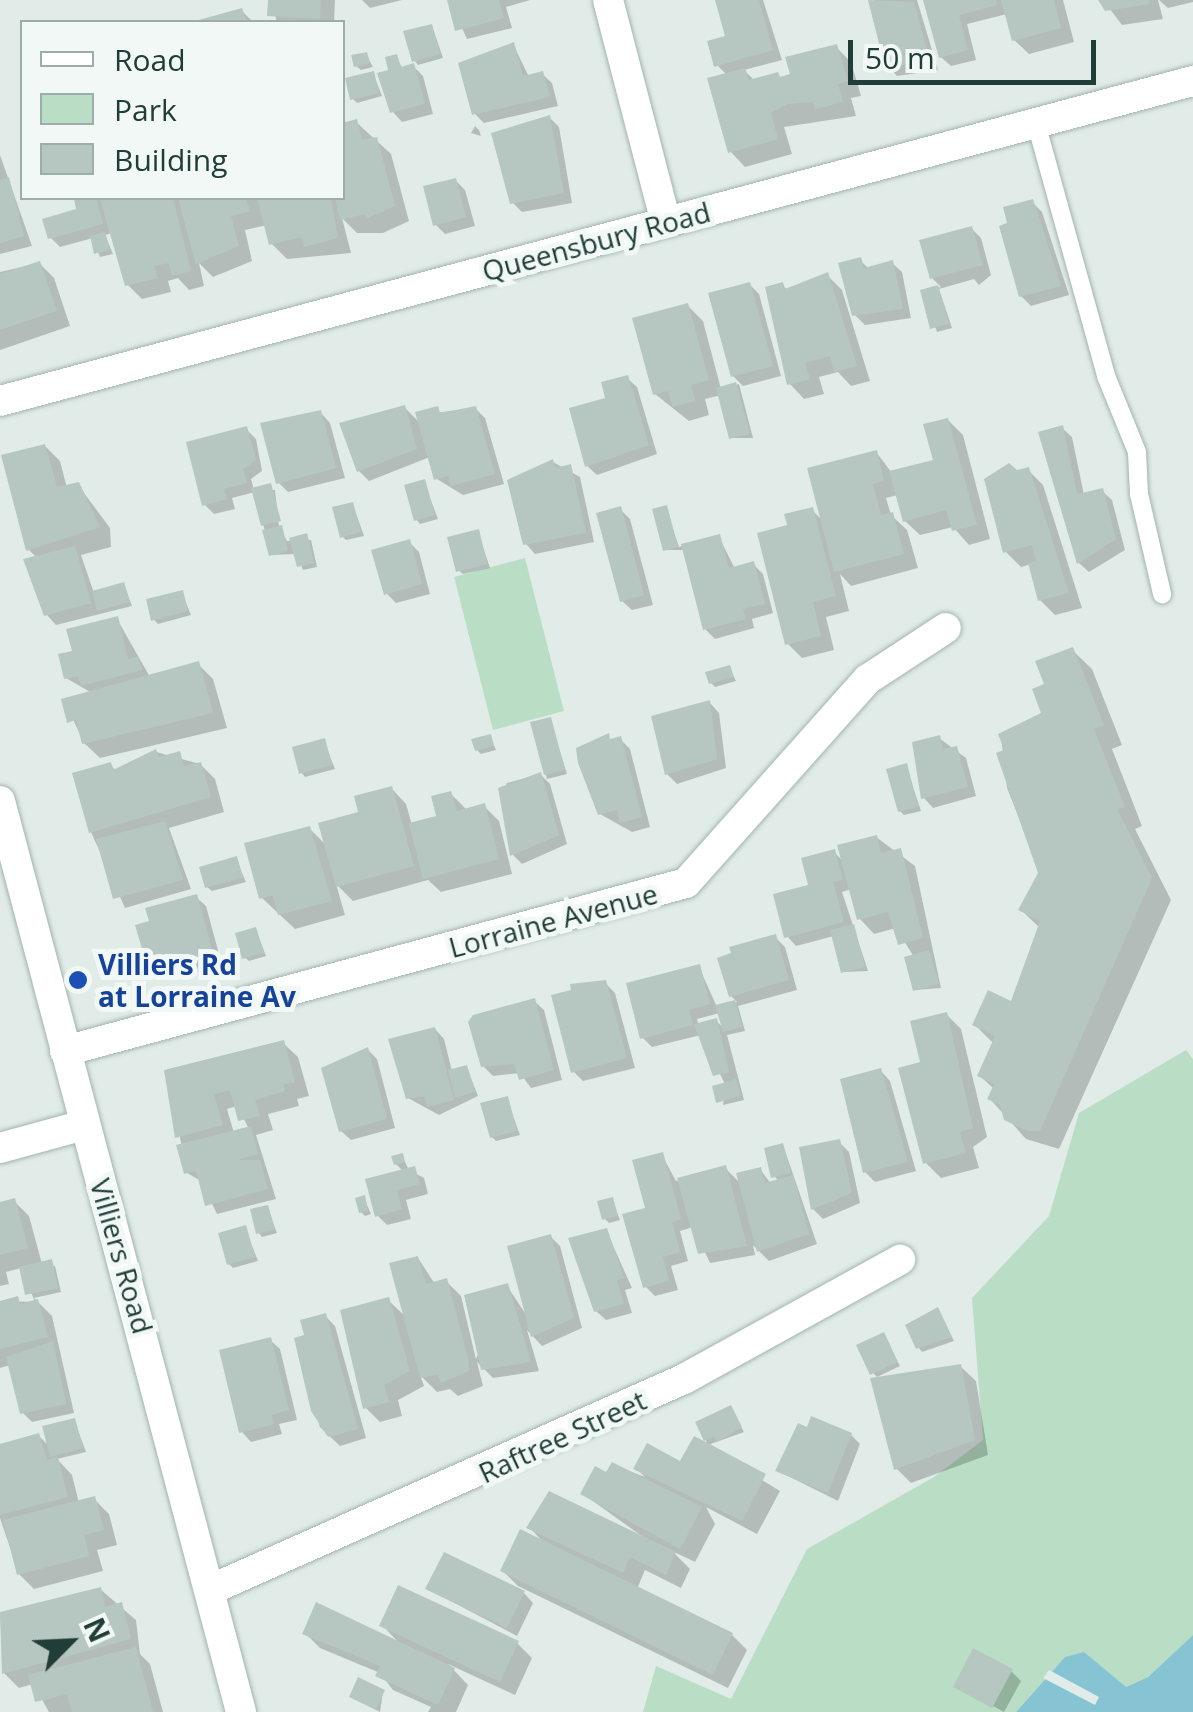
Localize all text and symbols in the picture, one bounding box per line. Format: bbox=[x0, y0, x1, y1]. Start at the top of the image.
legend bbox=[20, 20, 345, 200]
scale bar bbox=[853, 20, 1100, 82]
text: 50 m bbox=[865, 37, 935, 78]
text: Road bbox=[114, 39, 186, 80]
text: Park bbox=[114, 89, 177, 130]
text: Building bbox=[114, 139, 228, 180]
street label: Queensbury Road bbox=[478, 194, 714, 288]
street label: Lorraine Avenue bbox=[445, 876, 661, 964]
place label: Villiers Rd at Lorraine Av bbox=[98, 947, 296, 1013]
marker: Villiers Rd at Lorraine Av bbox=[67, 969, 89, 991]
street label: Villiers Road bbox=[84, 1175, 160, 1337]
street label: Raftree Street bbox=[473, 1383, 651, 1489]
north arrow bbox=[20, 1592, 120, 1692]
text: N bbox=[75, 1612, 119, 1648]

